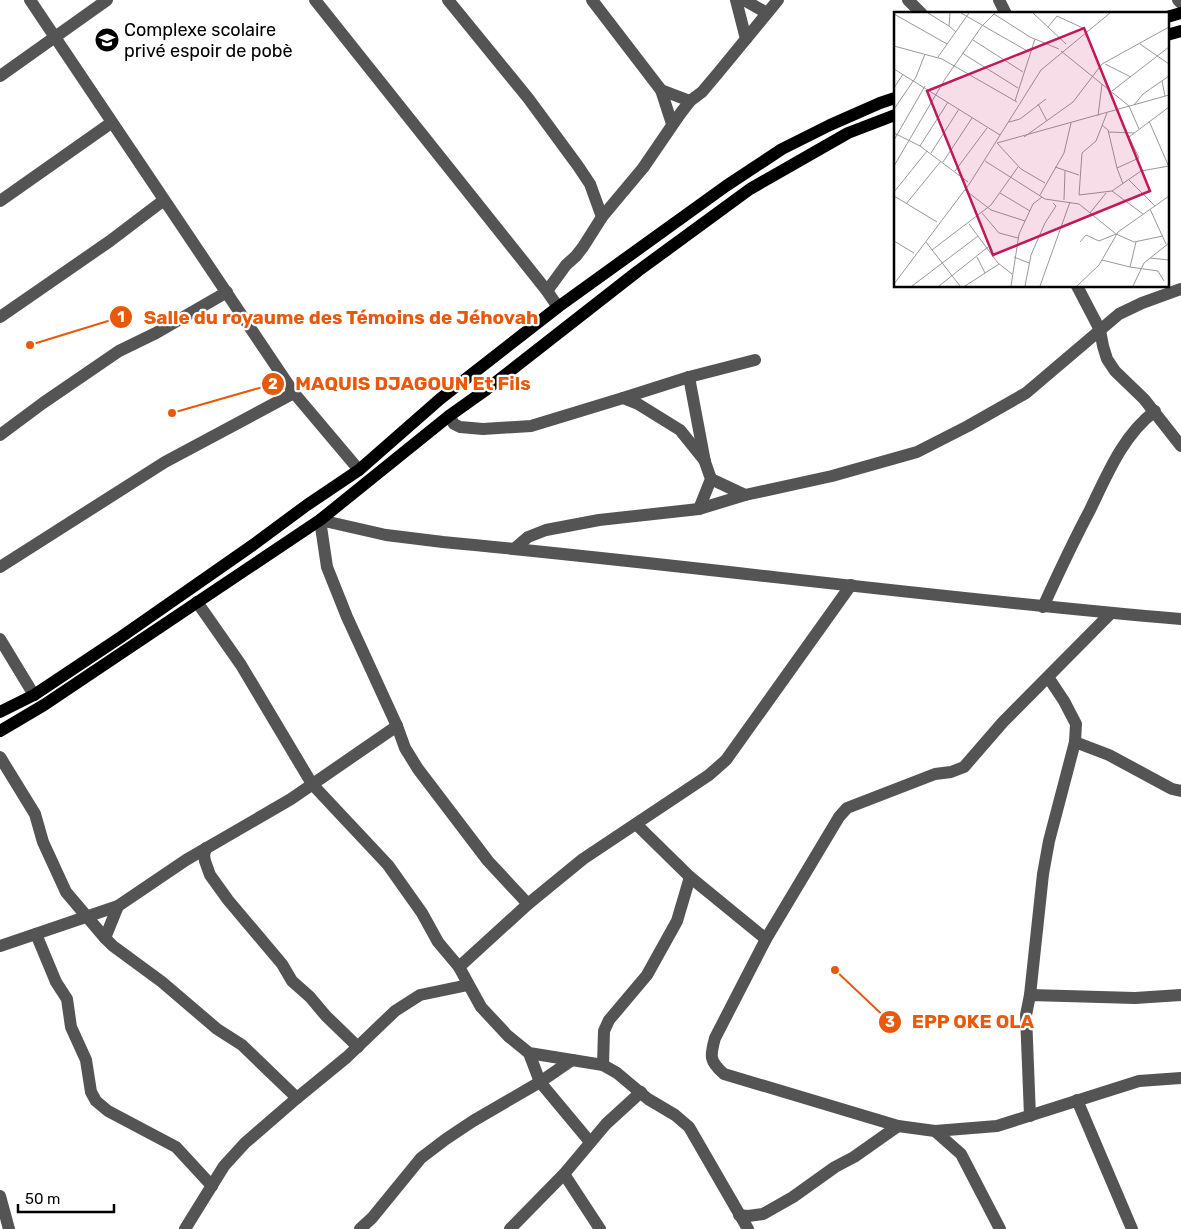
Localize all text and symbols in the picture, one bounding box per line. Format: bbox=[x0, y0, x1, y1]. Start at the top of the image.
inset map bbox=[894, 12, 1168, 288]
place label: Complexe scolaire privé espoir de pobè bbox=[124, 19, 293, 62]
school or university icon: Complexe scolaire privé espoir de pobè bbox=[94, 27, 120, 53]
callout: Salle du royaume des Témoins de Jéhovah bbox=[109, 300, 549, 334]
text: Salle du royaume des Témoins de Jéhovah bbox=[144, 306, 538, 329]
text: 1 bbox=[117, 308, 125, 326]
callout: MAQUIS DJAGOUN Et Fils bbox=[260, 367, 541, 401]
text: MAQUIS DJAGOUN Et Fils bbox=[295, 372, 531, 395]
text: 2 bbox=[268, 375, 278, 393]
callout: EPP OKE OLA bbox=[877, 1005, 1045, 1039]
text: EPP OKE OLA bbox=[912, 1010, 1035, 1033]
text: 3 bbox=[885, 1013, 895, 1031]
scale bar bbox=[18, 1182, 114, 1214]
text: 50 m bbox=[25, 1190, 60, 1208]

